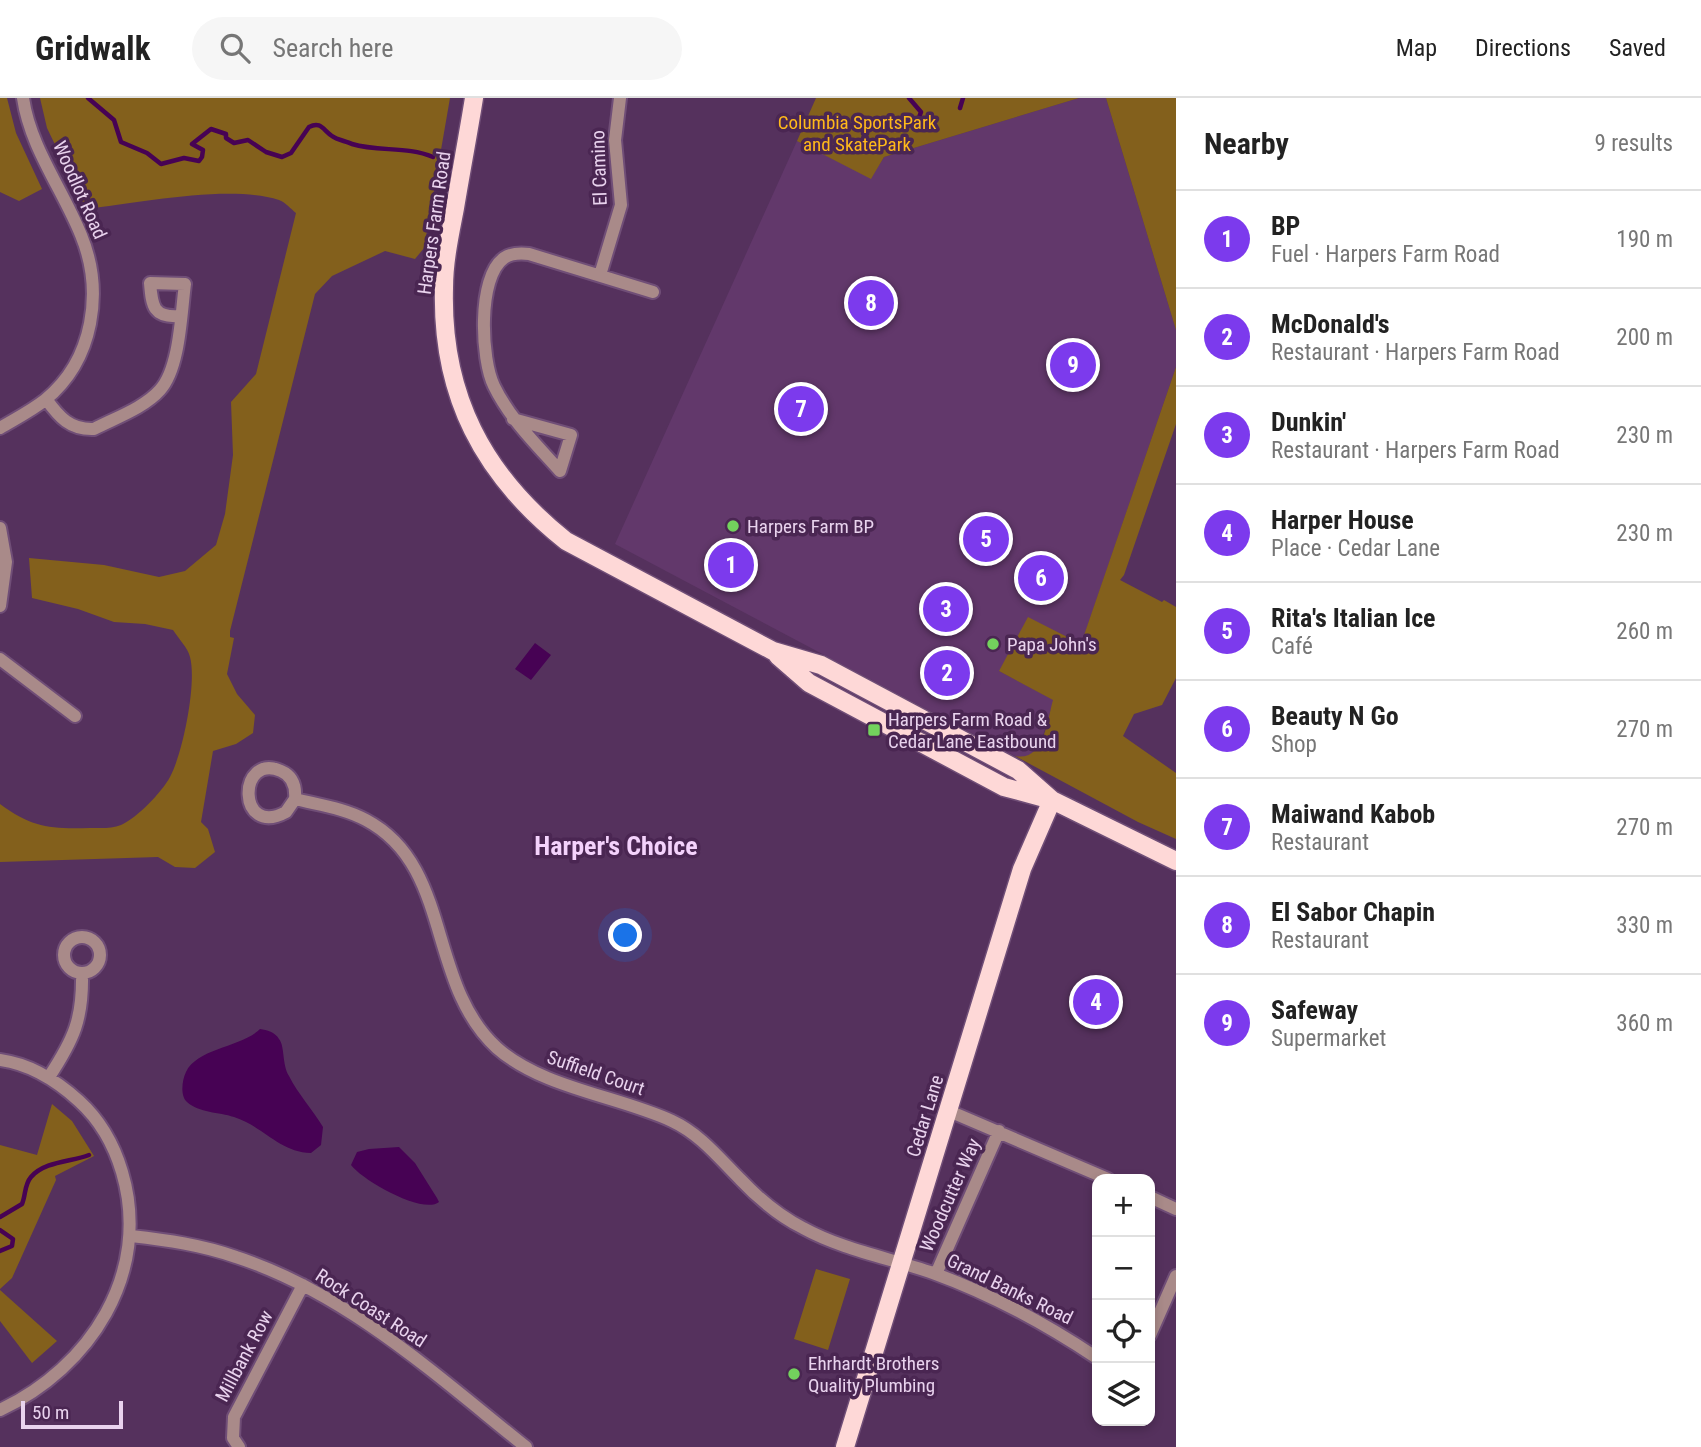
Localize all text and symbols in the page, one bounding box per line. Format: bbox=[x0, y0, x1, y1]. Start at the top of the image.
search box bbox=[192, 17, 682, 80]
text: Gridwalk bbox=[35, 29, 150, 68]
icon: search bbox=[216, 29, 254, 67]
text: Search here bbox=[272, 33, 393, 63]
text: Map bbox=[1396, 34, 1437, 62]
text: Directions bbox=[1475, 34, 1571, 62]
text: Saved bbox=[1609, 34, 1666, 62]
park label: Columbia SportsPark and SkatePark bbox=[778, 111, 937, 156]
text: Nearby bbox=[1204, 126, 1289, 161]
street label: El Camino bbox=[586, 130, 612, 206]
text: 9 results bbox=[1595, 130, 1673, 157]
street label: Woodlot Road bbox=[48, 137, 112, 243]
street label: Harpers Farm Road bbox=[413, 150, 455, 296]
text: BP bbox=[1271, 211, 1300, 241]
text: 1 bbox=[1221, 226, 1233, 253]
text: 190 m bbox=[1616, 226, 1673, 253]
text: Fuel · Harpers Farm Road bbox=[1271, 241, 1500, 268]
pin: 8 bbox=[848, 277, 894, 329]
text: McDonald's bbox=[1271, 309, 1390, 339]
text: 2 bbox=[1221, 324, 1233, 351]
text: 200 m bbox=[1616, 324, 1673, 351]
pin: 9 bbox=[1050, 339, 1096, 391]
text: Restaurant · Harpers Farm Road bbox=[1271, 339, 1560, 366]
pin: 7 bbox=[778, 383, 824, 435]
text: Dunkin' bbox=[1271, 407, 1346, 437]
text: 3 bbox=[1221, 422, 1233, 449]
text: 230 m bbox=[1616, 422, 1673, 449]
text: Restaurant · Harpers Farm Road bbox=[1271, 437, 1560, 464]
text: Harper House bbox=[1271, 505, 1414, 535]
pin: 5 bbox=[963, 513, 1009, 565]
place label: Harpers Farm BP bbox=[747, 515, 874, 538]
marker: Harpers Farm BP bbox=[725, 518, 741, 534]
text: 4 bbox=[1221, 520, 1233, 547]
text: 230 m bbox=[1616, 520, 1673, 547]
text: Place · Cedar Lane bbox=[1271, 535, 1440, 562]
pin: 1 bbox=[708, 539, 754, 591]
pin: 6 bbox=[1018, 552, 1064, 604]
pin: 3 bbox=[923, 583, 969, 635]
text: Rita's Italian Ice bbox=[1271, 603, 1436, 633]
text: 5 bbox=[1221, 618, 1233, 645]
text: 260 m bbox=[1616, 618, 1673, 645]
place label: Papa John's bbox=[1007, 633, 1097, 656]
text: Café bbox=[1271, 633, 1313, 660]
marker: Papa John's bbox=[985, 636, 1001, 652]
pin: 2 bbox=[924, 647, 970, 699]
text: Beauty N Go bbox=[1271, 701, 1399, 731]
place label: Harpers Farm Road & Cedar Lane Eastbound bbox=[888, 708, 1057, 753]
text: 6 bbox=[1221, 716, 1233, 743]
text: 270 m bbox=[1616, 716, 1673, 743]
marker: Harpers Farm Road & Cedar Lane Eastbound bbox=[866, 722, 882, 738]
text: Shop bbox=[1271, 731, 1317, 758]
text: Maiwand Kabob bbox=[1271, 799, 1435, 829]
text: 7 bbox=[1221, 814, 1233, 841]
text: 270 m bbox=[1616, 814, 1673, 841]
text: Restaurant bbox=[1271, 829, 1369, 856]
district label: Harper's Choice bbox=[534, 831, 698, 861]
text: El Sabor Chapin bbox=[1271, 897, 1435, 927]
text: 8 bbox=[1221, 912, 1233, 939]
text: 330 m bbox=[1616, 912, 1673, 939]
your location bbox=[608, 918, 642, 952]
text: Restaurant bbox=[1271, 927, 1369, 954]
pin: 4 bbox=[1073, 976, 1119, 1028]
text: Safeway bbox=[1271, 995, 1358, 1025]
text: 9 bbox=[1221, 1010, 1233, 1037]
text: 360 m bbox=[1616, 1010, 1673, 1037]
text: Supermarket bbox=[1271, 1025, 1386, 1052]
street label: Suffield Court bbox=[544, 1046, 648, 1100]
street label: Cedar Lane bbox=[902, 1072, 948, 1160]
street label: Woodcutter Way bbox=[915, 1135, 985, 1255]
map controls bbox=[1092, 1174, 1155, 1426]
button: + bbox=[1092, 1174, 1155, 1237]
button: − bbox=[1092, 1237, 1155, 1300]
street label: Grand Banks Road bbox=[943, 1249, 1077, 1329]
street label: Rock Coast Road bbox=[311, 1264, 431, 1352]
button: locate bbox=[1092, 1300, 1155, 1363]
street label: Millbank Row bbox=[210, 1306, 278, 1406]
place label: Ehrhardt Brothers Quality Plumbing bbox=[808, 1352, 939, 1397]
button: layers bbox=[1092, 1363, 1155, 1426]
marker: Ehrhardt Brothers Quality Plumbing bbox=[786, 1366, 802, 1382]
scale bar bbox=[21, 1398, 122, 1430]
text: 50 m bbox=[32, 1401, 69, 1424]

